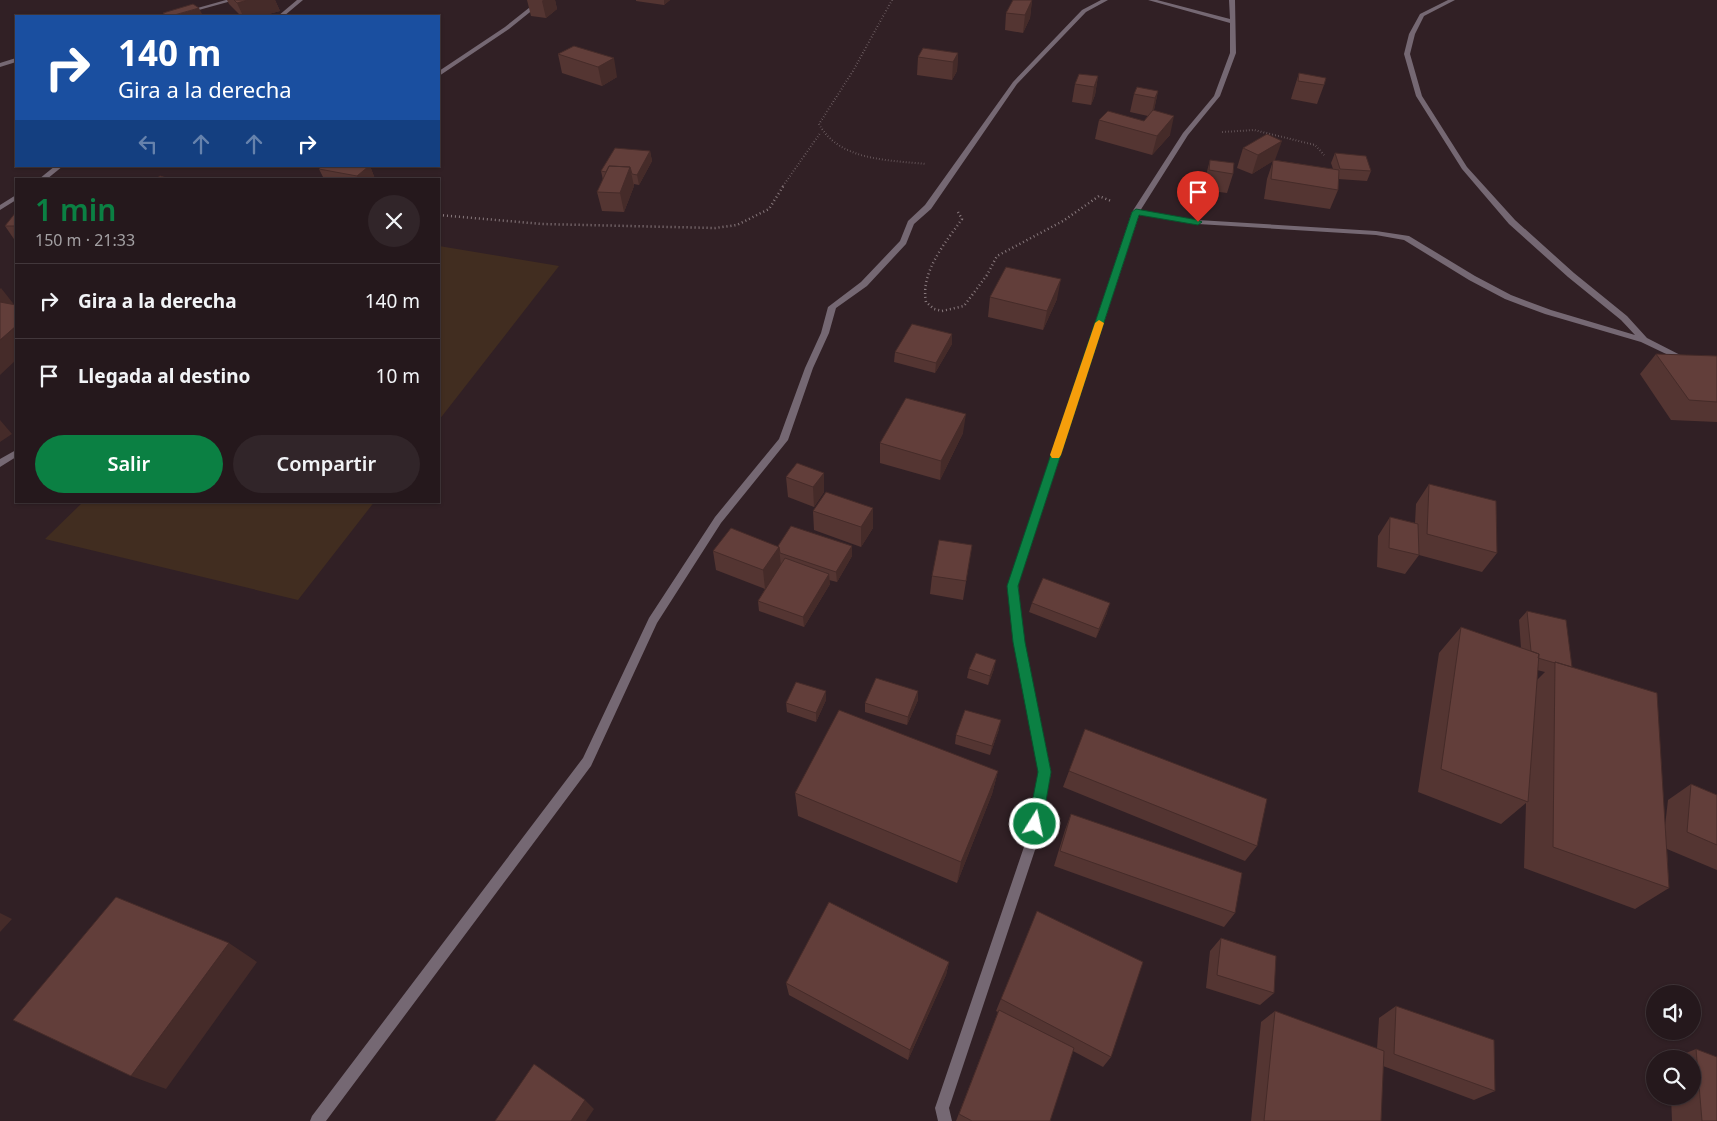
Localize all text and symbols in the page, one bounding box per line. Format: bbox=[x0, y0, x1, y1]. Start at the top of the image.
text: 140 m bbox=[118, 29, 221, 76]
icon: right bbox=[35, 35, 100, 100]
text: Gira a la derecha bbox=[118, 74, 292, 104]
icon: left bbox=[134, 130, 162, 158]
icon: ahead bbox=[187, 130, 215, 158]
icon: ahead bbox=[240, 130, 268, 158]
icon: right bbox=[293, 130, 321, 158]
pin bbox=[1177, 171, 1219, 222]
icon: arrive bbox=[1184, 178, 1212, 206]
text: 1 min bbox=[35, 189, 116, 230]
button: close bbox=[368, 195, 420, 247]
text: 150 m · 21:33 bbox=[35, 229, 135, 251]
icon: right bbox=[35, 287, 63, 315]
text: Gira a la derecha bbox=[78, 288, 237, 314]
text: 140 m bbox=[365, 288, 420, 314]
icon: arrive bbox=[35, 362, 63, 390]
text: Llegada al destino bbox=[78, 363, 250, 389]
text: 10 m bbox=[376, 363, 420, 389]
button: Salir bbox=[35, 435, 223, 493]
button: Compartir bbox=[233, 435, 420, 493]
position arrow bbox=[1008, 797, 1060, 849]
map controls bbox=[1646, 985, 1701, 1105]
button: sound bbox=[1646, 985, 1701, 1040]
button: search bbox=[1646, 1050, 1701, 1105]

